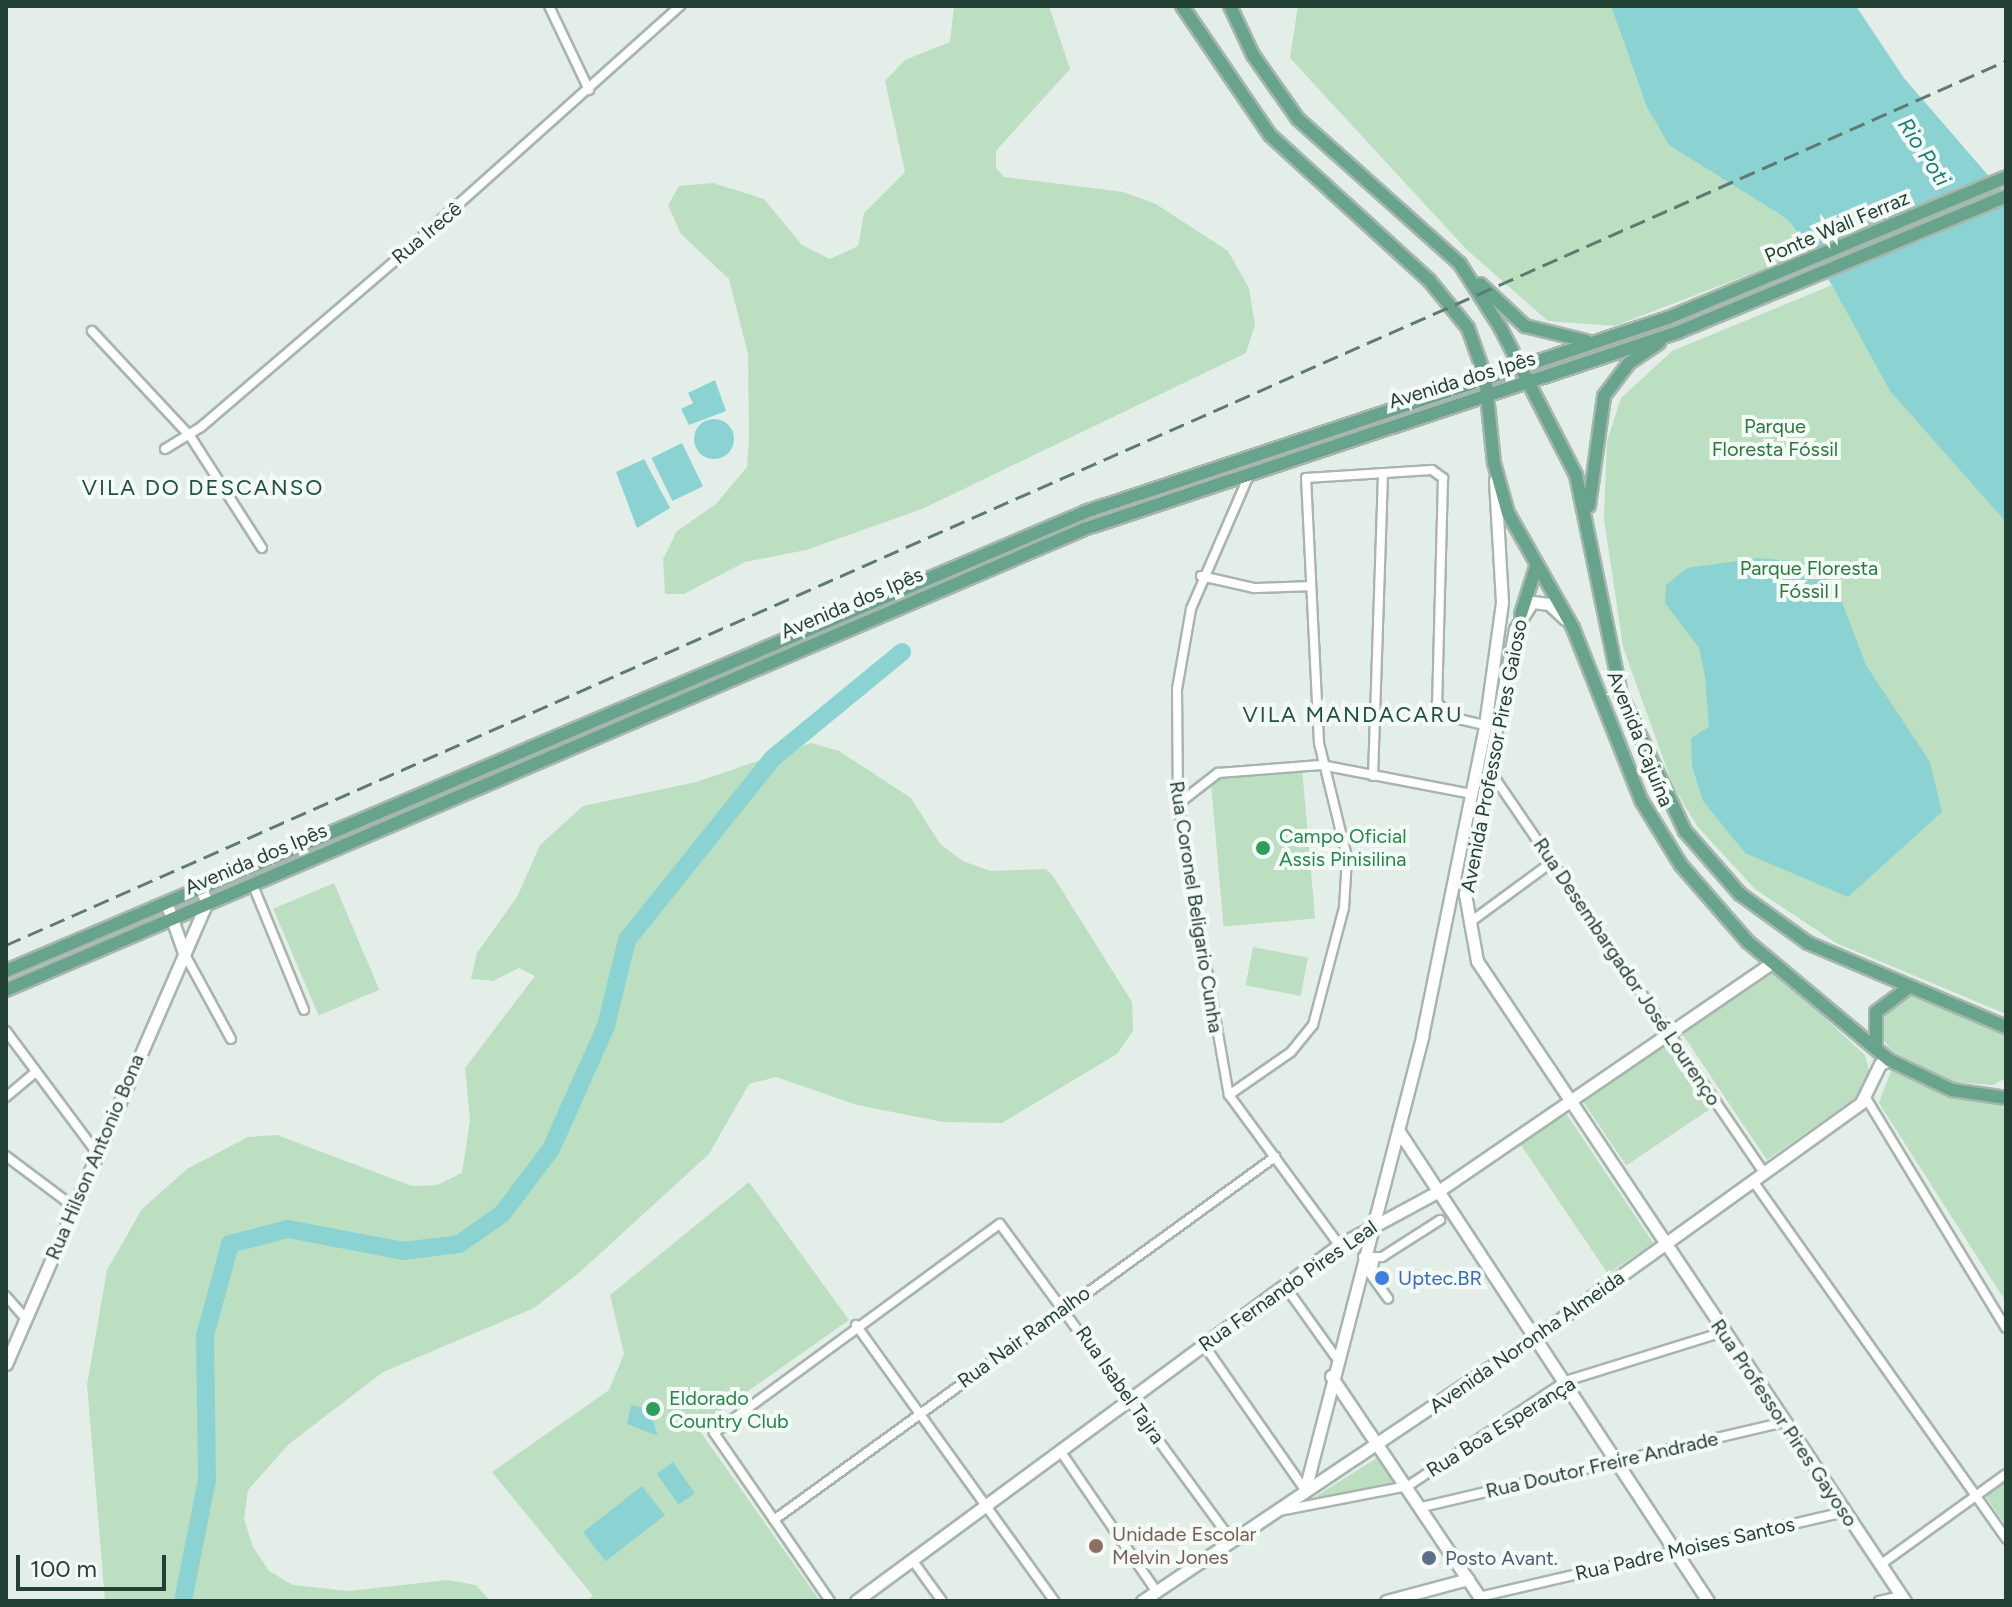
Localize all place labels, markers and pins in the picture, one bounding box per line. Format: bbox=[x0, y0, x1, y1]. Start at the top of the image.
place label: Campo Oficial Assis Pinisilina bbox=[1279, 824, 1407, 871]
marker: Campo Oficial Assis Pinisilina bbox=[1254, 839, 1272, 857]
place label: Uptec.BR bbox=[1398, 1266, 1482, 1290]
marker: Uptec.BR bbox=[1373, 1269, 1391, 1287]
place label: Eldorado Country Club bbox=[669, 1386, 789, 1433]
marker: Eldorado Country Club bbox=[644, 1400, 662, 1418]
place label: Unidade Escolar Melvin Jones bbox=[1112, 1522, 1256, 1569]
marker: Unidade Escolar Melvin Jones bbox=[1087, 1537, 1105, 1555]
place label: Posto Avant. bbox=[1445, 1546, 1558, 1570]
marker: Posto Avant. bbox=[1420, 1549, 1438, 1567]

